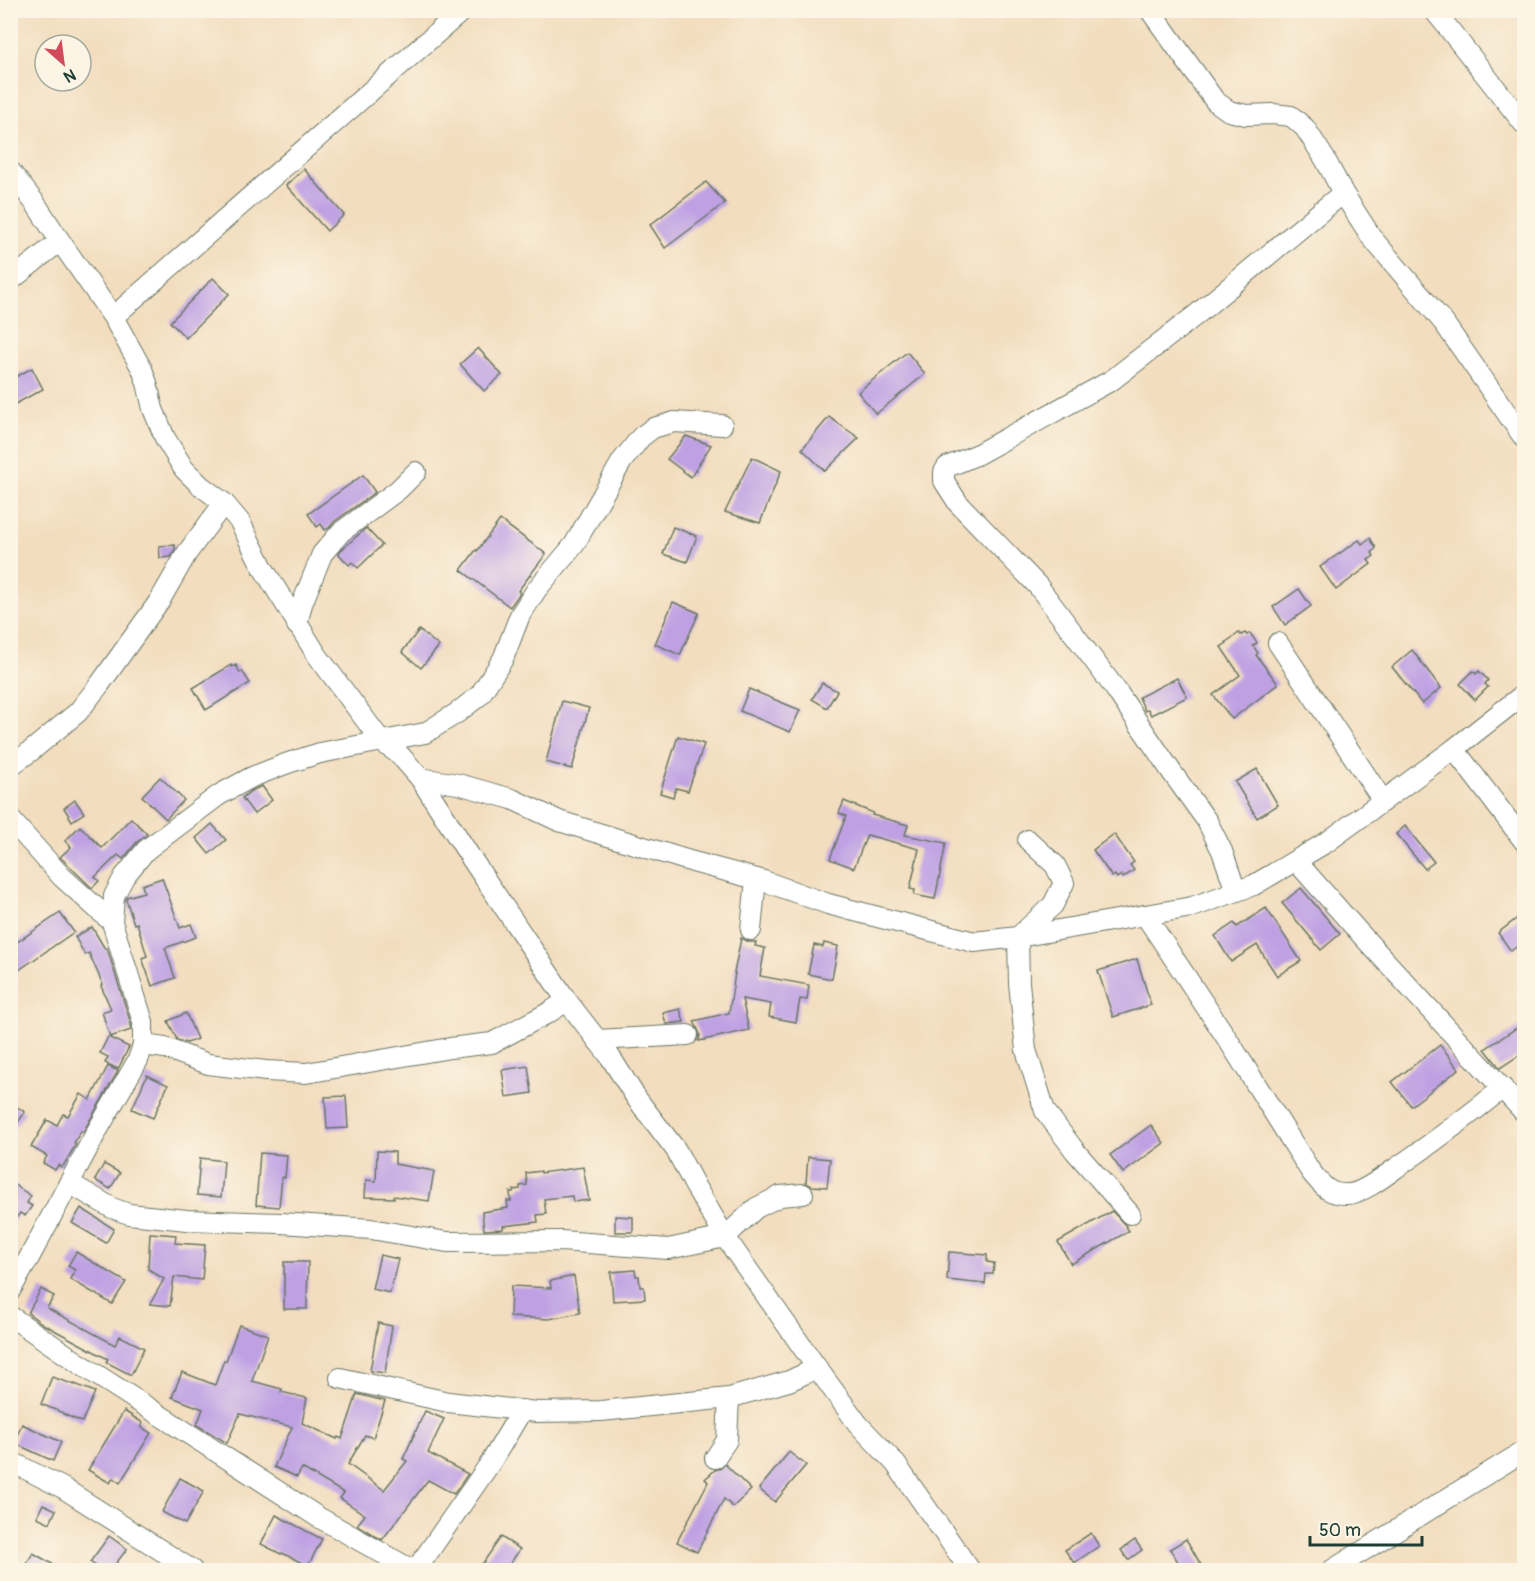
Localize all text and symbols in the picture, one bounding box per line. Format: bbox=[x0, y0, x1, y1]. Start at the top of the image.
north arrow bbox=[33, 33, 93, 93]
text: N bbox=[60, 64, 79, 87]
scale bar bbox=[1310, 1509, 1422, 1547]
text: 50 m bbox=[1319, 1519, 1361, 1542]

